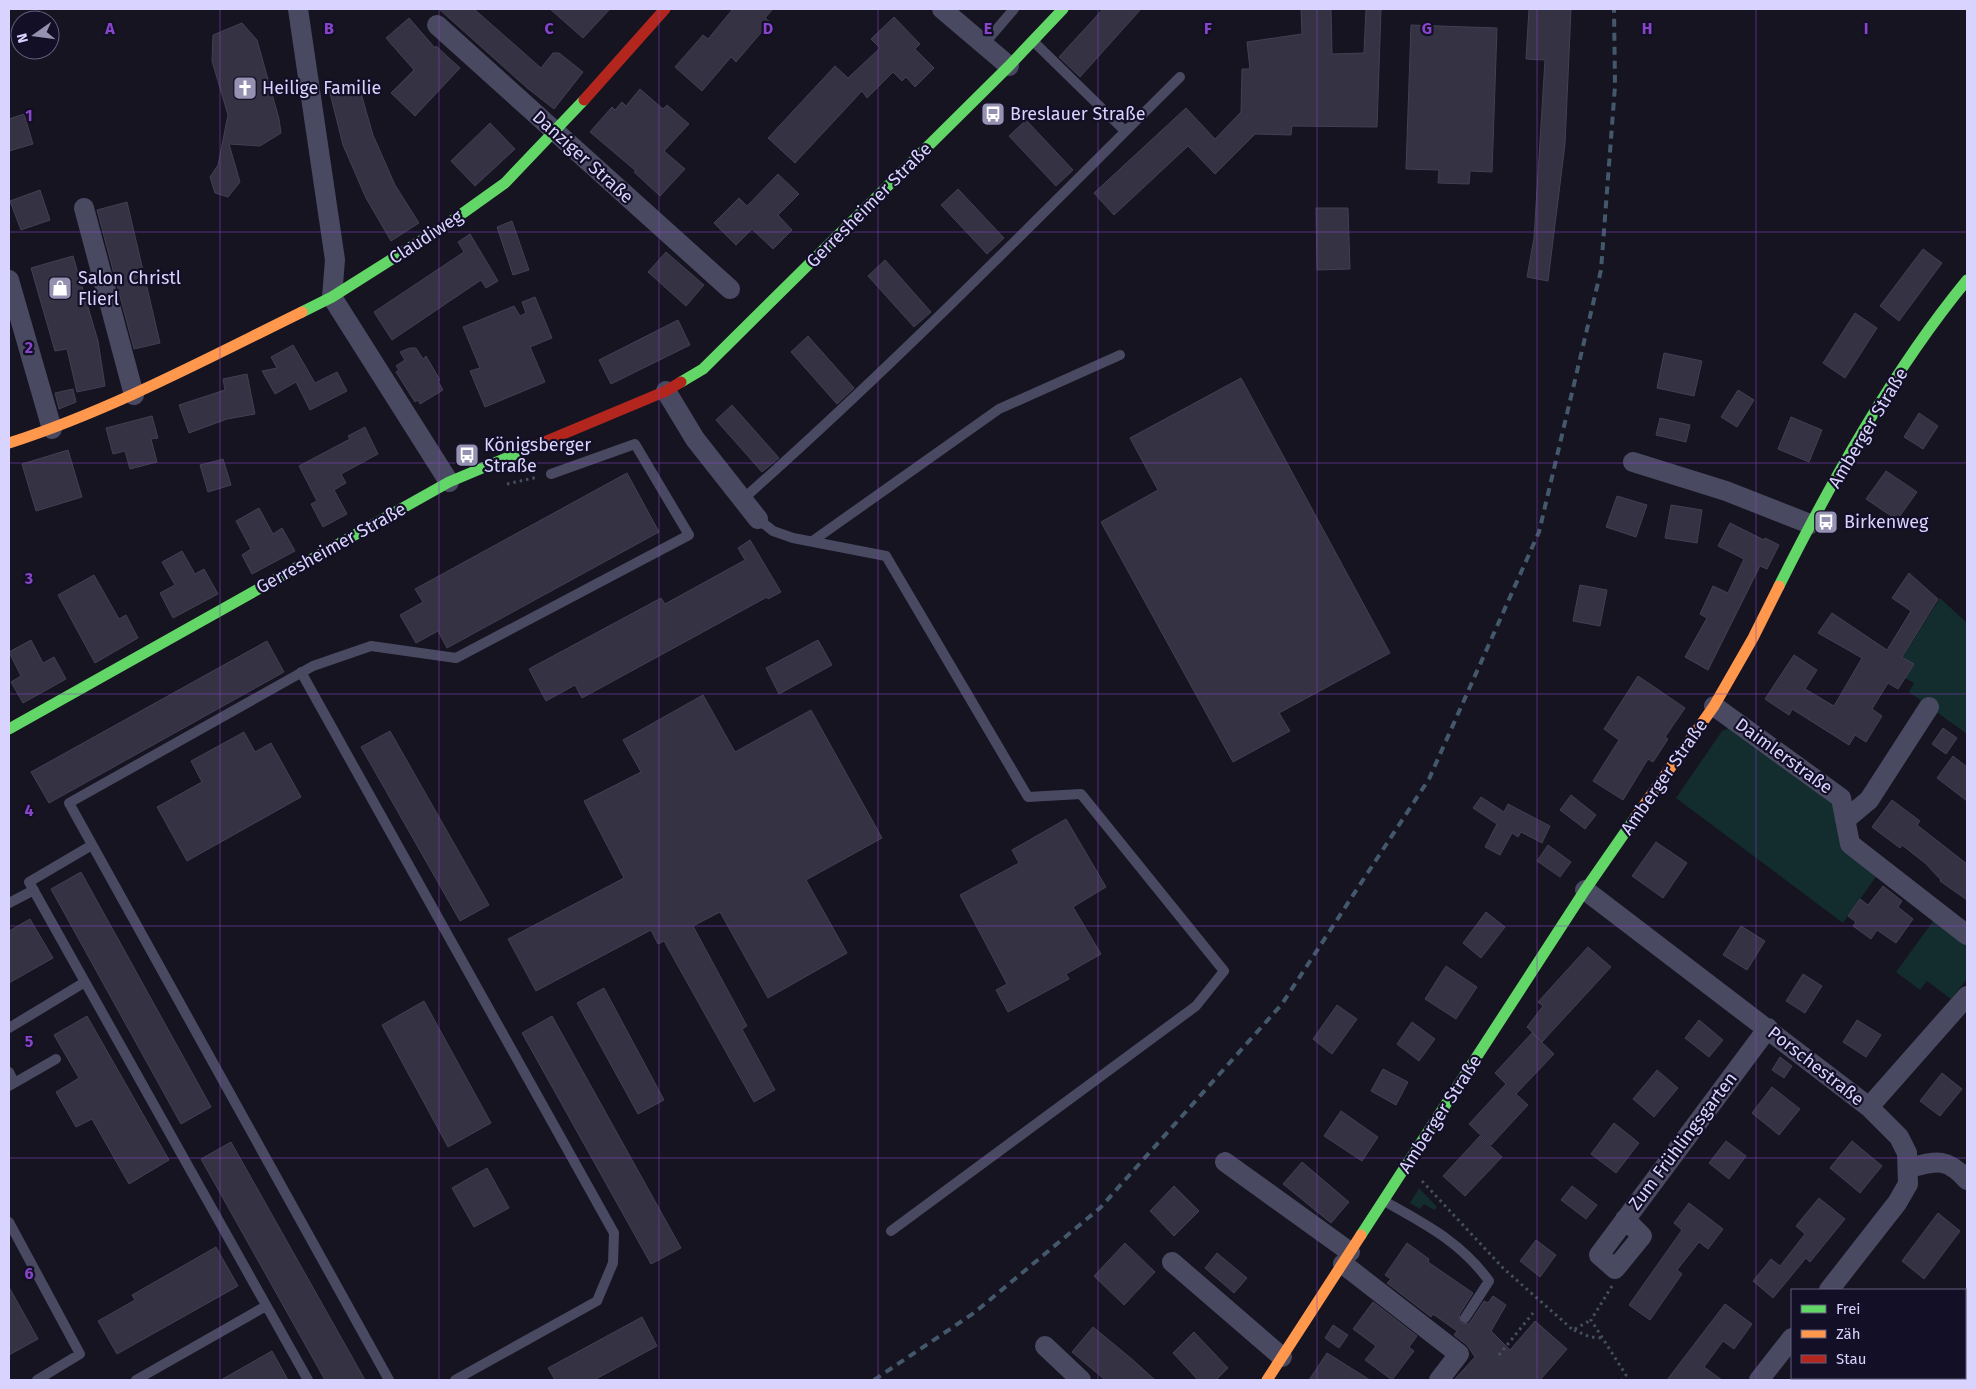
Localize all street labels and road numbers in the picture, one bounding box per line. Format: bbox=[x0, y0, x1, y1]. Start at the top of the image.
street label: Danziger Straße bbox=[528, 106, 638, 208]
street label: Gerresheimer Straße bbox=[802, 138, 936, 272]
street label: Claudiweg bbox=[385, 205, 467, 269]
street label: Amberger Straße bbox=[1823, 364, 1913, 492]
street label: Gerresheimer Straße bbox=[252, 498, 410, 598]
street label: Daimlerstraße bbox=[1731, 713, 1837, 799]
street label: Amberger Straße bbox=[1616, 715, 1712, 839]
street label: Porschestraße bbox=[1764, 1022, 1868, 1110]
street label: Amberger Straße bbox=[1394, 1051, 1486, 1177]
street label: Zum Frühlingsgarten bbox=[1624, 1068, 1742, 1214]

